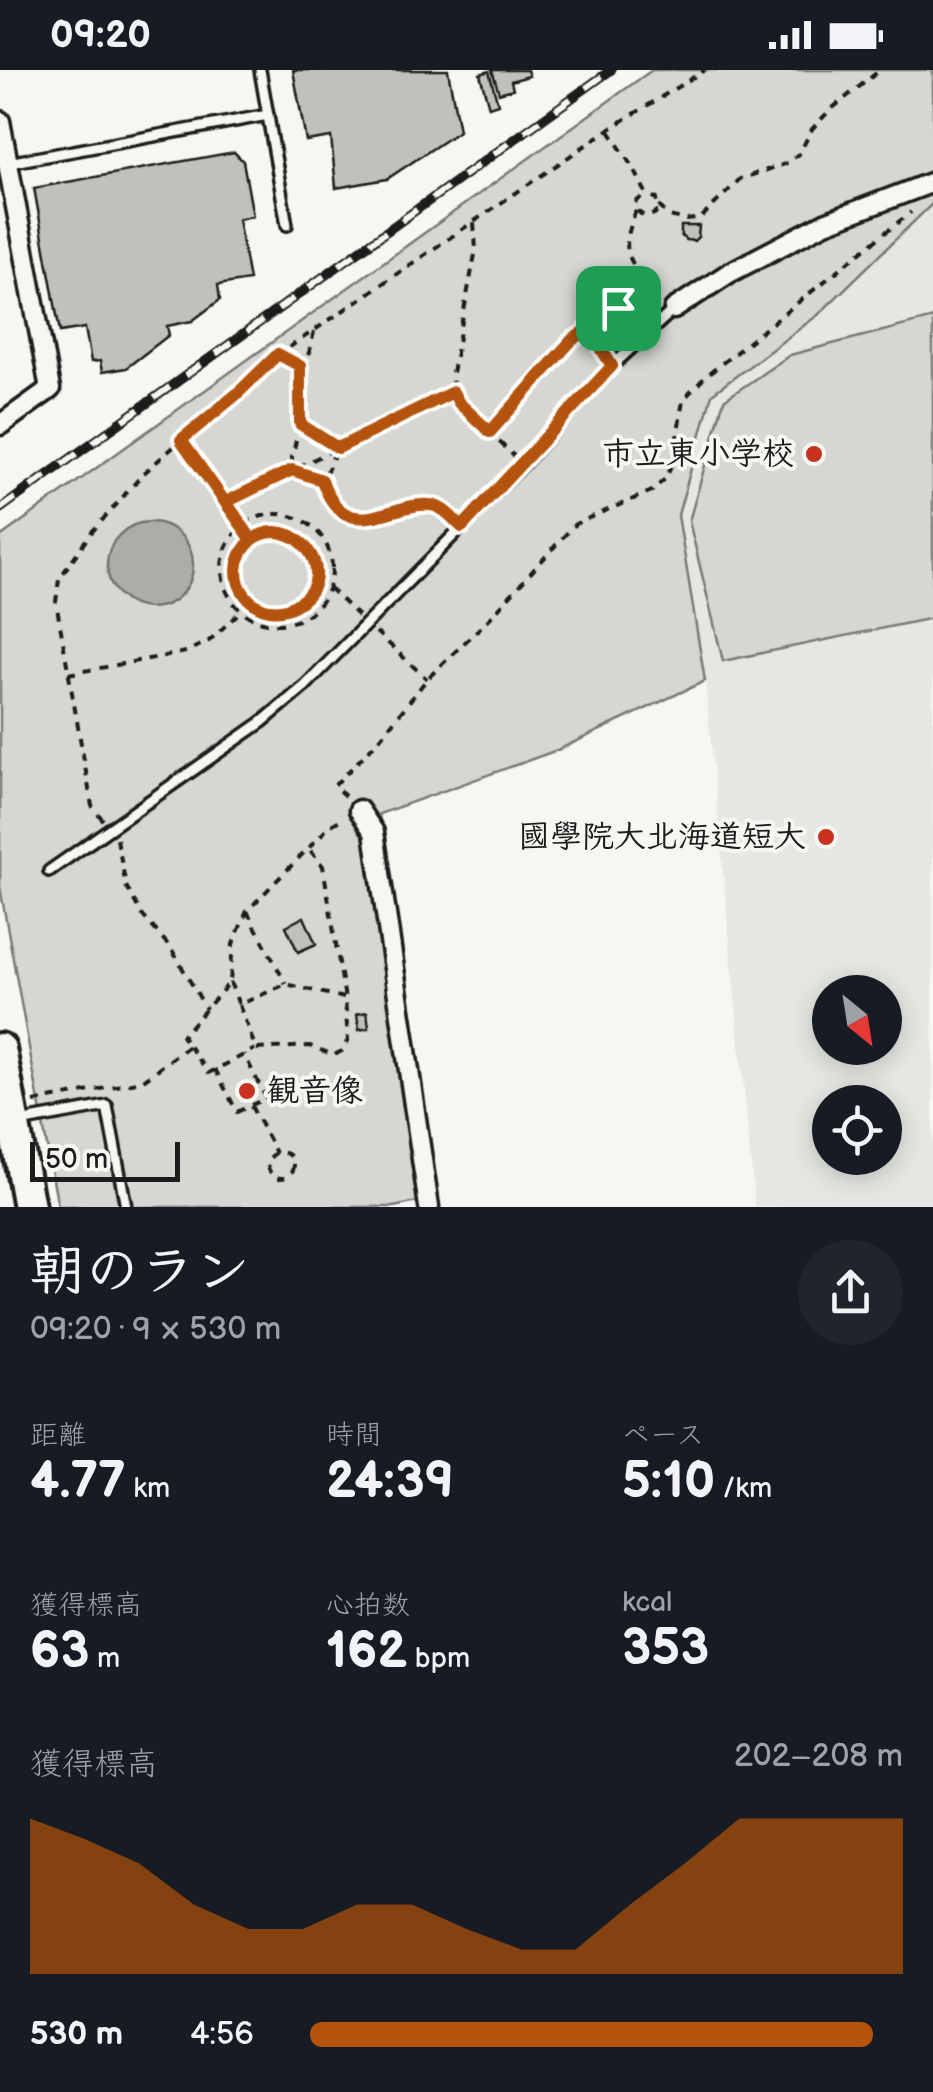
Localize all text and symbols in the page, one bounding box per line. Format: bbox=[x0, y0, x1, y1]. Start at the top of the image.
text: 09:20 bbox=[50, 13, 151, 58]
pin bbox=[576, 266, 661, 351]
icon: arrive bbox=[591, 281, 646, 336]
place label: 市立東小学校 bbox=[602, 435, 794, 474]
marker: 市立東小学校 bbox=[803, 443, 825, 465]
place label: 國學院大北海道短大 bbox=[518, 818, 806, 857]
marker: 國學院大北海道短大 bbox=[815, 826, 837, 848]
north arrow bbox=[812, 975, 902, 1065]
map controls bbox=[812, 975, 902, 1175]
place label: 観音像 bbox=[267, 1072, 363, 1111]
marker: 観音像 bbox=[236, 1080, 258, 1102]
button: locate bbox=[812, 1085, 902, 1175]
scale bar bbox=[30, 1137, 180, 1182]
text: 50 m bbox=[45, 1143, 108, 1176]
text: 朝のラン bbox=[30, 1239, 250, 1306]
button: share bbox=[798, 1240, 903, 1345]
text: 09:20 · 9 × 530 m bbox=[30, 1310, 281, 1349]
text: 距離 bbox=[30, 1419, 86, 1452]
text: 時間 bbox=[326, 1419, 382, 1452]
text: ペース bbox=[622, 1419, 704, 1452]
text: 4.77 bbox=[30, 1452, 126, 1512]
text: 24:39 bbox=[326, 1452, 454, 1512]
text: 5:10 bbox=[622, 1452, 715, 1512]
text: km bbox=[126, 1472, 170, 1505]
text: /km bbox=[715, 1472, 772, 1505]
text: kcal bbox=[622, 1586, 672, 1619]
text: 獲得標高 bbox=[30, 1589, 142, 1622]
text: 心拍数 bbox=[326, 1589, 410, 1622]
text: 353 bbox=[622, 1619, 709, 1679]
text: 63 bbox=[30, 1622, 90, 1682]
text: 162 bbox=[326, 1622, 407, 1682]
text: m bbox=[90, 1642, 120, 1675]
text: bpm bbox=[407, 1642, 470, 1675]
text: 202–208 m bbox=[734, 1737, 903, 1776]
text: 獲得標高 bbox=[30, 1745, 158, 1784]
text: 530 m bbox=[30, 2015, 123, 2054]
text: 4:56 bbox=[190, 2015, 254, 2054]

